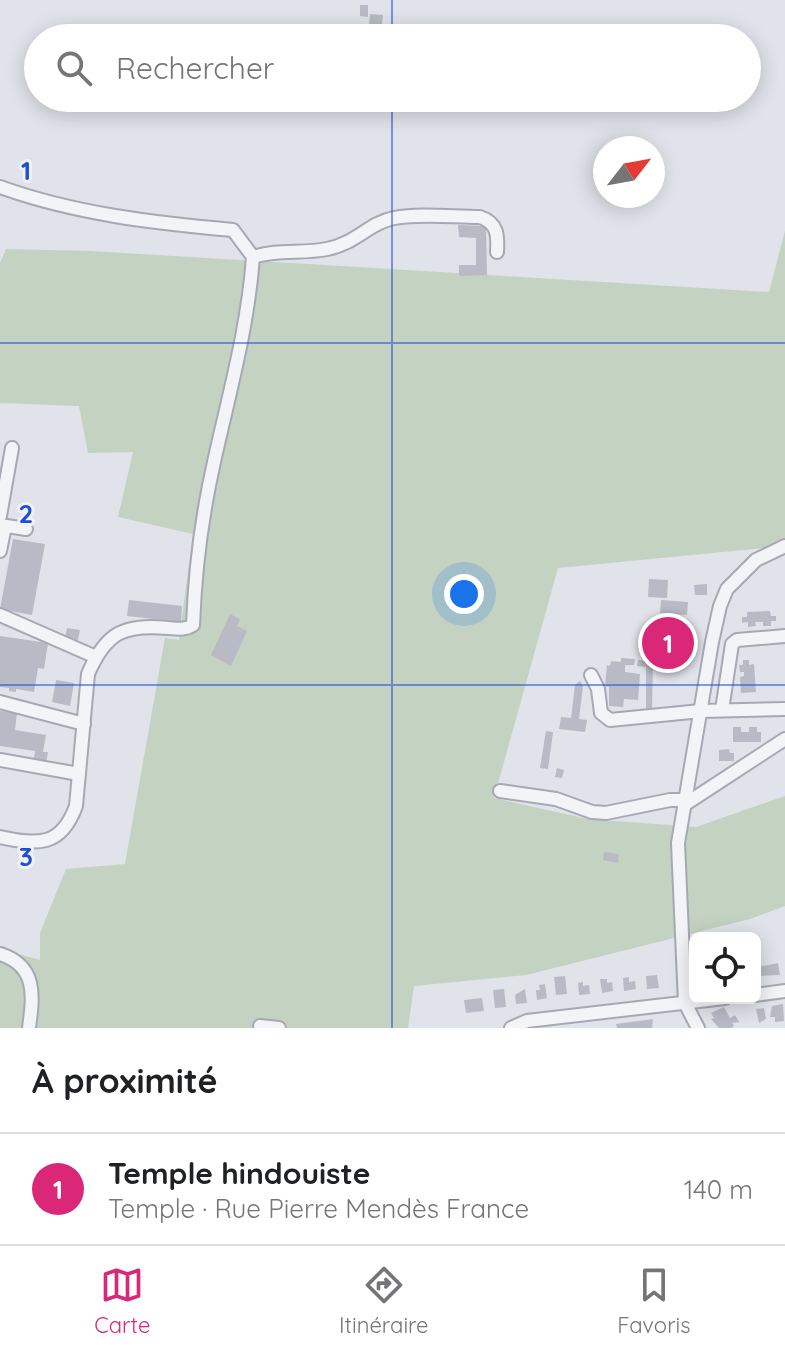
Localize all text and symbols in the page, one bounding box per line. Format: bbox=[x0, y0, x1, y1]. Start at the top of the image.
search box bbox=[24, 24, 761, 112]
icon: search bbox=[52, 46, 96, 90]
text: Rechercher bbox=[116, 49, 274, 87]
north arrow bbox=[593, 136, 665, 208]
text: 1 bbox=[21, 154, 31, 187]
text: 2 bbox=[19, 497, 33, 530]
your location bbox=[444, 574, 484, 614]
pin: 1 bbox=[642, 613, 694, 673]
text: 3 bbox=[19, 840, 33, 873]
map controls bbox=[689, 932, 761, 1004]
button: locate bbox=[689, 932, 761, 1004]
text: À proximité bbox=[32, 1059, 218, 1102]
text: Temple hindouiste bbox=[108, 1154, 370, 1192]
text: 1 bbox=[53, 1173, 63, 1206]
text: 140 m bbox=[684, 1173, 753, 1206]
text: Temple · Rue Pierre Mendès France bbox=[108, 1192, 529, 1225]
tab: Carte bbox=[94, 1263, 150, 1339]
tab: Itinéraire bbox=[339, 1263, 429, 1339]
tab: Favoris bbox=[617, 1263, 691, 1339]

